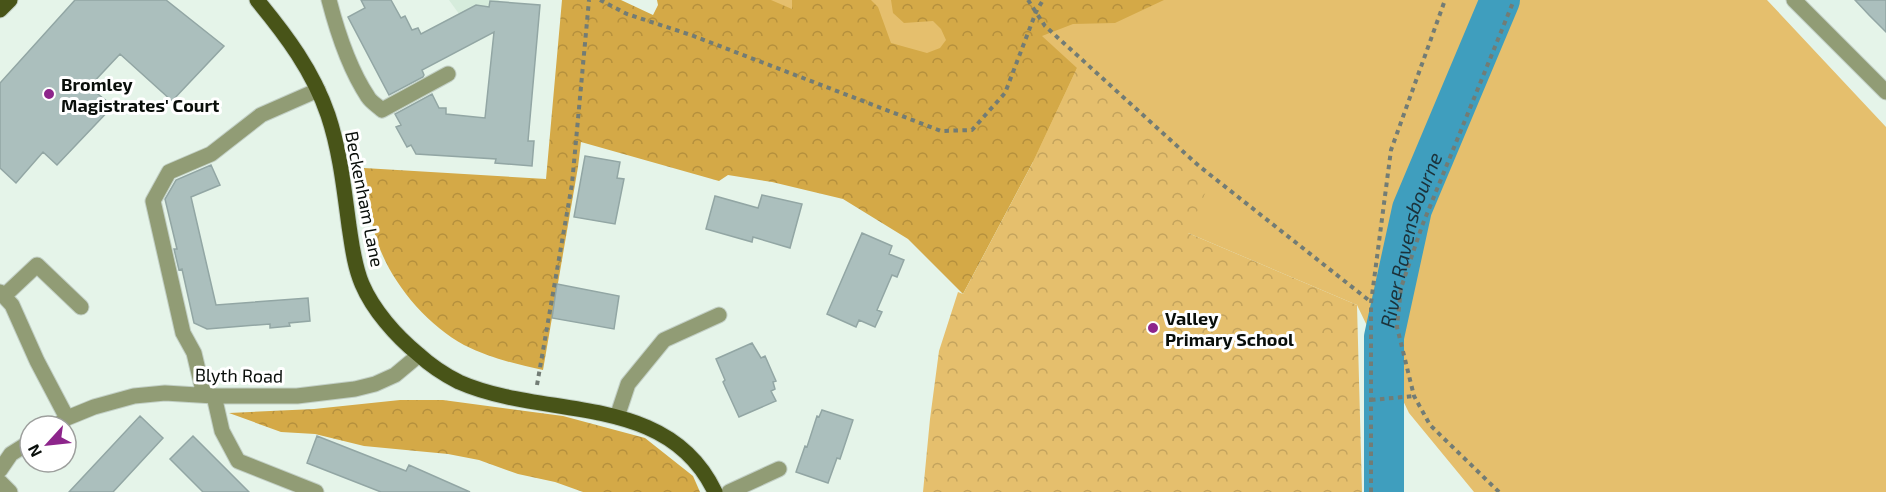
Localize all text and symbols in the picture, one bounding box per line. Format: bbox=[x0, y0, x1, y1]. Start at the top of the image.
place label: Bromley Magistrates' Court bbox=[61, 73, 220, 116]
marker: Bromley Magistrates' Court bbox=[42, 87, 56, 101]
street label: Beckenham Lane bbox=[341, 129, 389, 269]
water label: River Ravensbourne bbox=[1374, 148, 1447, 330]
place label: Valley Primary School bbox=[1165, 307, 1294, 350]
marker: Valley Primary School bbox=[1146, 321, 1160, 335]
street label: Blyth Road bbox=[195, 363, 283, 387]
north arrow bbox=[18, 414, 78, 474]
text: N bbox=[23, 442, 45, 461]

